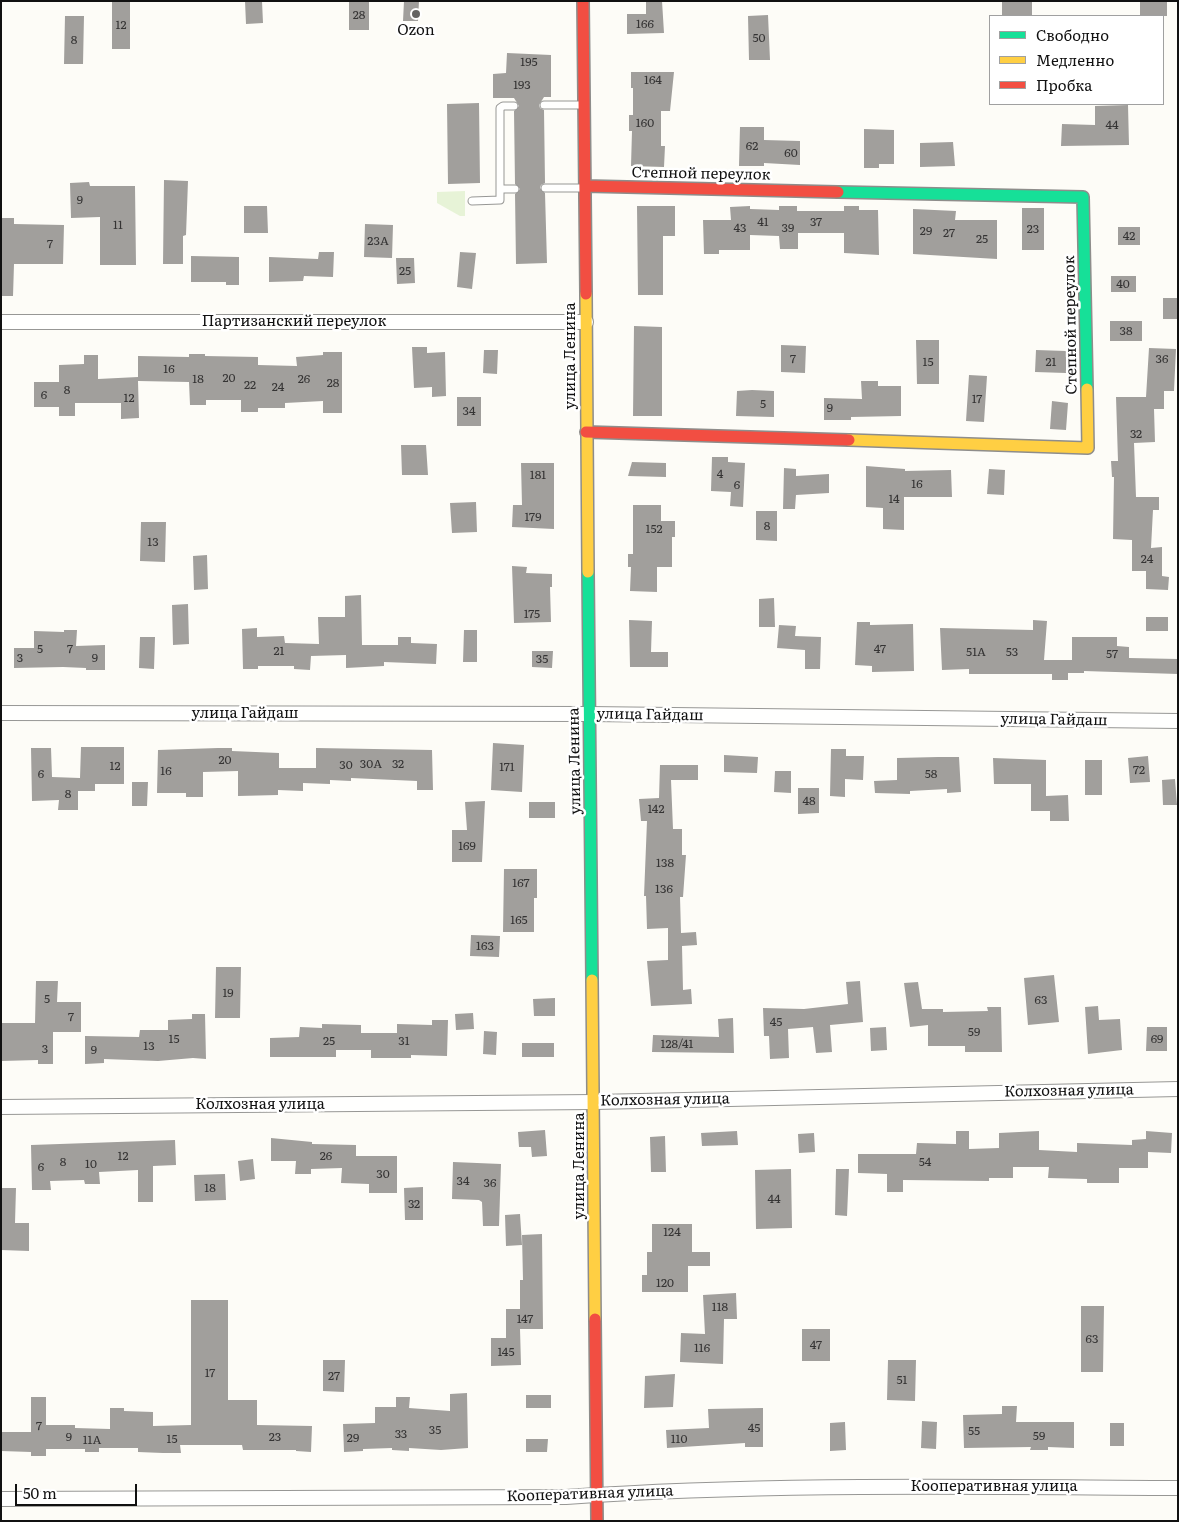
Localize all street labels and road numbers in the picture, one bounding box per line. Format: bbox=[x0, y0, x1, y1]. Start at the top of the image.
street label: Степной переулок bbox=[631, 164, 771, 184]
street label: Степной переулок bbox=[1061, 255, 1081, 395]
street label: улица Ленина bbox=[562, 303, 580, 409]
street label: Партизанский переулок bbox=[202, 313, 386, 331]
street label: улица Гайдаш bbox=[191, 705, 299, 723]
street label: улица Гайдаш bbox=[596, 705, 704, 725]
street label: улица Ленина bbox=[565, 707, 585, 815]
street label: улица Гайдаш bbox=[1000, 710, 1108, 730]
street label: Колхозная улица bbox=[1004, 1081, 1134, 1101]
street label: Колхозная улица bbox=[600, 1090, 730, 1110]
street label: Колхозная улица bbox=[195, 1096, 325, 1114]
street label: улица Ленина bbox=[571, 1113, 589, 1219]
street label: Кооперативная улица bbox=[910, 1478, 1078, 1496]
street label: Кооперативная улица bbox=[506, 1482, 674, 1506]

